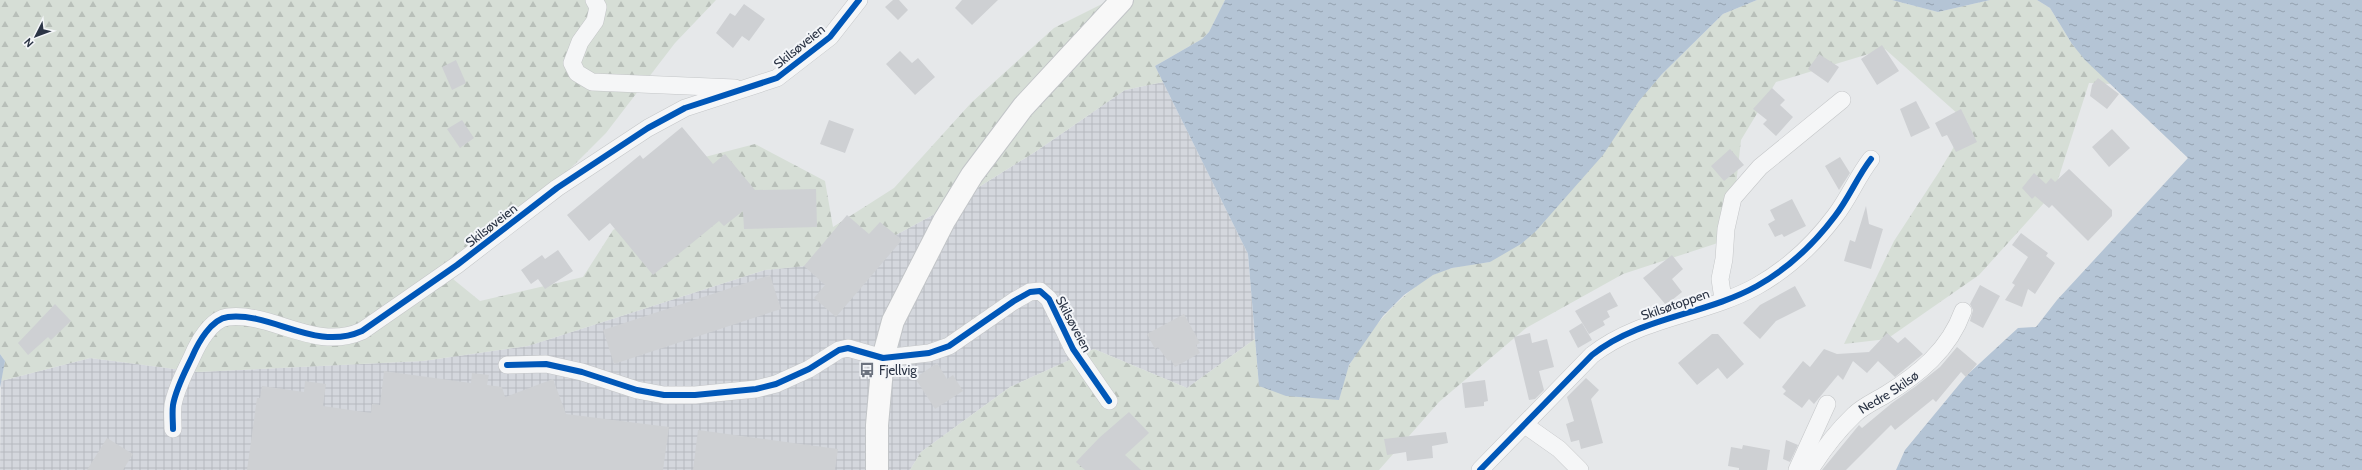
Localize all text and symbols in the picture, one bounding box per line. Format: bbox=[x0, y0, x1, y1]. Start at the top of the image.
north arrow bbox=[16, 16, 56, 56]
street label: Skilsøveien bbox=[770, 21, 828, 71]
text: N bbox=[21, 35, 36, 50]
street label: Skilsøveien bbox=[462, 200, 520, 250]
street label: Skilsøtoppen bbox=[1639, 285, 1711, 323]
street label: Skilsøveien bbox=[1053, 293, 1095, 355]
bus stop icon: Fjellvig bbox=[858, 361, 876, 379]
place label: Fjellvig bbox=[879, 362, 917, 379]
street label: Nedre Skilsø bbox=[1855, 367, 1922, 417]

